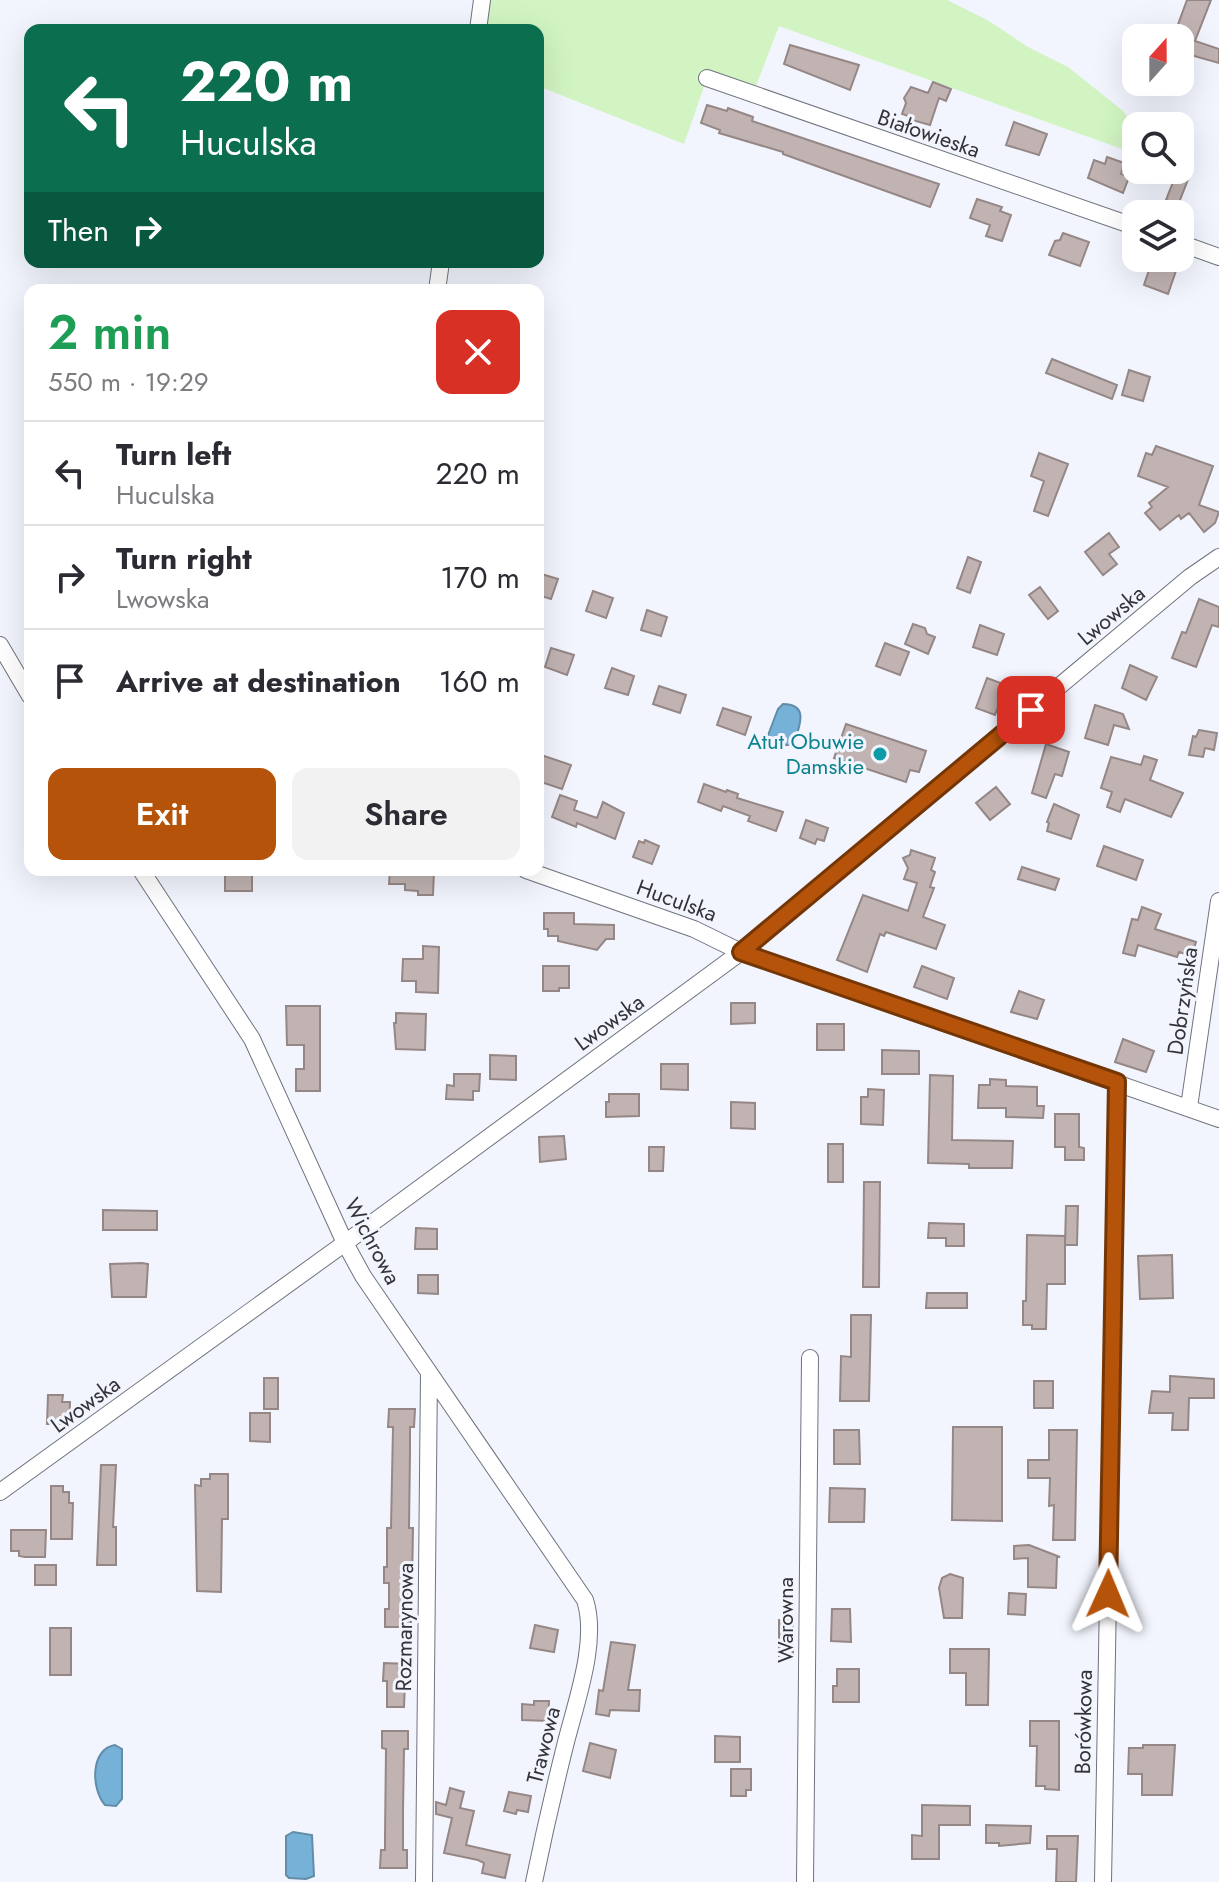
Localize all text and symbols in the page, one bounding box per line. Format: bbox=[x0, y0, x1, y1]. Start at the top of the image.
north arrow bbox=[1122, 24, 1194, 96]
map controls bbox=[1122, 24, 1194, 272]
text: 220 m bbox=[180, 41, 353, 122]
icon: left bbox=[48, 56, 152, 160]
street label: Białowieska bbox=[873, 101, 985, 165]
button: search bbox=[1122, 112, 1194, 184]
text: Huculska bbox=[180, 116, 317, 168]
button: layers bbox=[1122, 200, 1194, 272]
icon: right bbox=[125, 208, 169, 252]
text: Then bbox=[48, 209, 109, 252]
text: 2 min bbox=[48, 298, 171, 367]
button: close bbox=[436, 310, 520, 394]
text: 550 m · 19:29 bbox=[48, 363, 209, 401]
text: Turn left bbox=[116, 433, 231, 476]
icon: left bbox=[48, 451, 92, 495]
text: 220 m bbox=[435, 452, 520, 495]
text: Huculska bbox=[116, 476, 215, 514]
text: Turn right bbox=[116, 537, 252, 580]
icon: right bbox=[48, 555, 92, 599]
text: 170 m bbox=[440, 556, 520, 599]
street label: Lwowska bbox=[1070, 577, 1152, 653]
text: Lwowska bbox=[116, 580, 210, 618]
icon: arrive bbox=[48, 659, 92, 703]
text: Arrive at destination bbox=[116, 660, 401, 703]
text: 160 m bbox=[439, 660, 520, 703]
pin bbox=[997, 676, 1065, 744]
icon: arrive bbox=[1009, 688, 1053, 732]
place label: Atut Obuwie Damskie bbox=[747, 725, 864, 782]
marker: Atut Obuwie Damskie bbox=[871, 745, 889, 763]
button: Exit bbox=[48, 768, 276, 860]
button: Share bbox=[292, 768, 520, 860]
street label: Huculska bbox=[632, 871, 722, 929]
street label: Dobrzyńska bbox=[1159, 945, 1205, 1057]
street label: Lwowska bbox=[568, 986, 650, 1058]
street label: Wichrowa bbox=[337, 1192, 409, 1290]
street label: Lwowska bbox=[44, 1368, 126, 1440]
position arrow bbox=[1066, 1552, 1150, 1636]
street label: Rozmarynowa bbox=[387, 1562, 421, 1692]
street label: Warowna bbox=[769, 1577, 801, 1663]
street label: Borówkowa bbox=[1066, 1669, 1100, 1775]
street label: Trawowa bbox=[518, 1703, 568, 1787]

